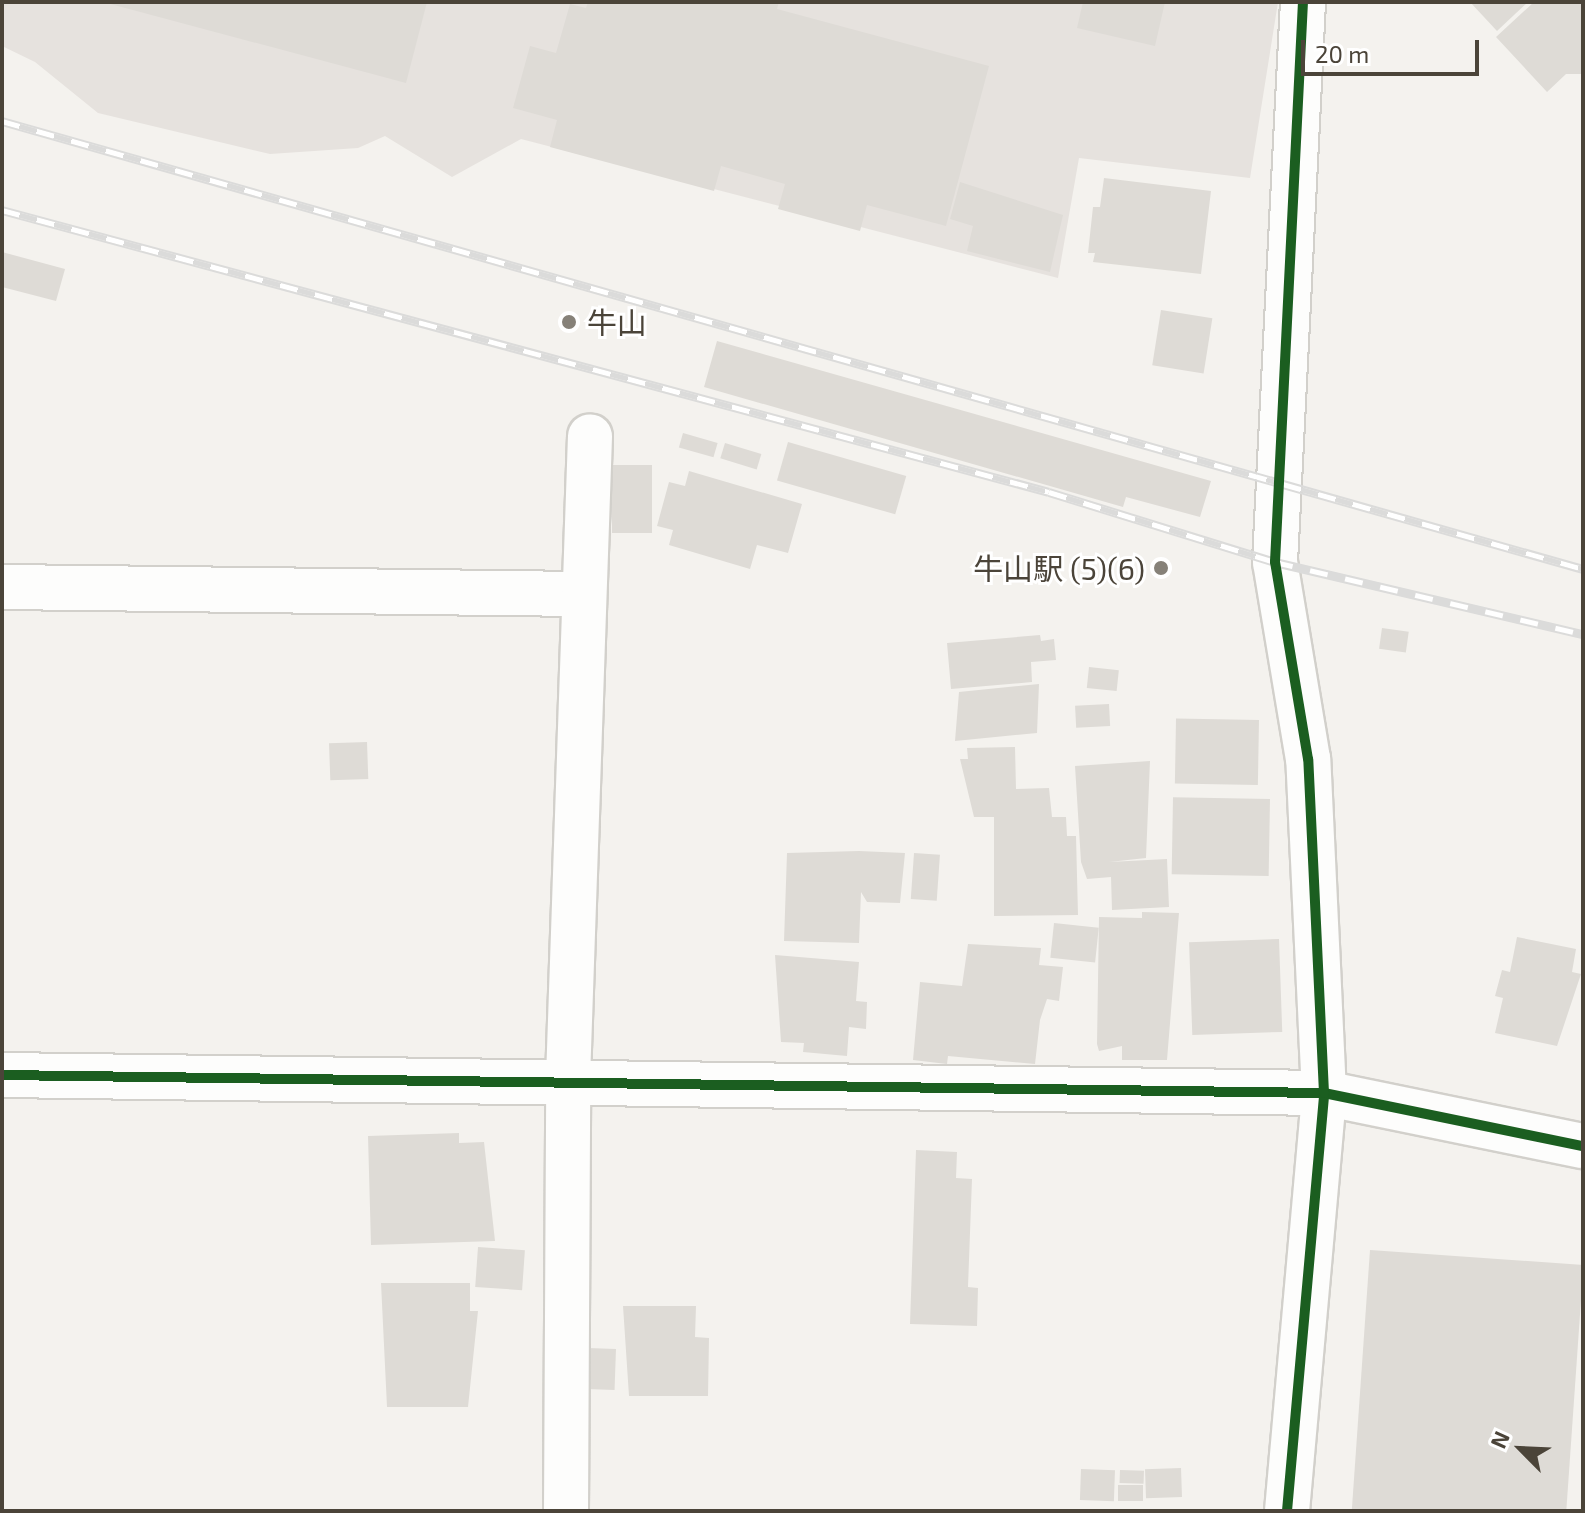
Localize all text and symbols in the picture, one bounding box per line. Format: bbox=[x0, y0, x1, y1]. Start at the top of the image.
scale bar bbox=[1305, 24, 1483, 74]
text: 20 m bbox=[1315, 39, 1369, 68]
place label: 牛山 bbox=[587, 304, 647, 340]
marker: 牛山 bbox=[558, 311, 580, 333]
place label: 牛山駅 (5)(6) bbox=[973, 550, 1145, 586]
marker: 牛山駅 (5)(6) bbox=[1152, 559, 1170, 577]
north arrow bbox=[1481, 1409, 1561, 1489]
text: N bbox=[1484, 1427, 1514, 1452]

